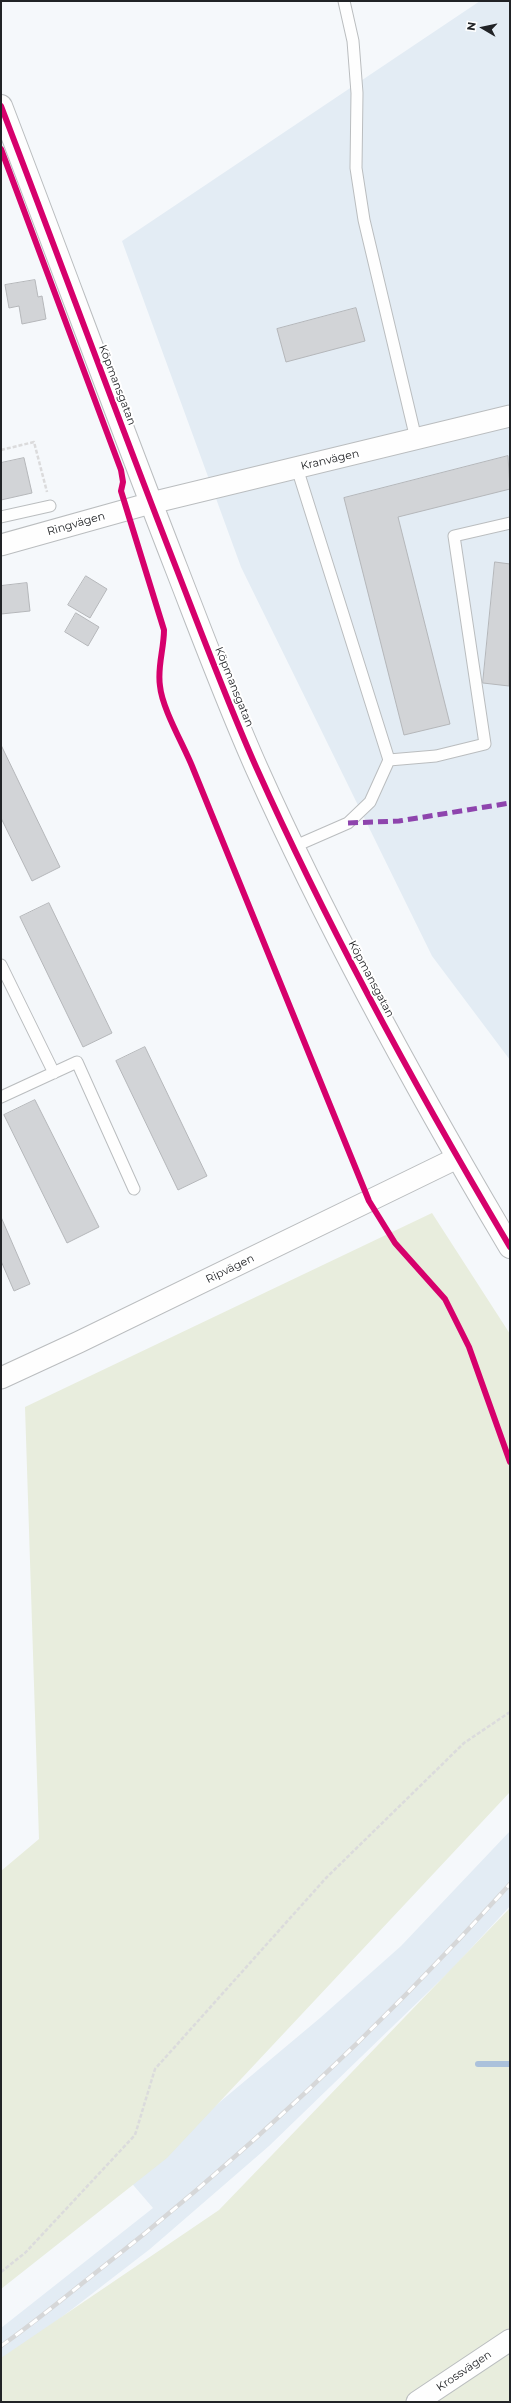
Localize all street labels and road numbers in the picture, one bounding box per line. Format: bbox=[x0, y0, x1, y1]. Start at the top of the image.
street label: Köpmansgatan bbox=[96, 343, 138, 427]
street label: Kranvägen bbox=[300, 447, 360, 473]
street label: Ringvägen bbox=[45, 509, 107, 539]
street label: Köpmansgatan bbox=[212, 645, 256, 729]
street label: Köpmansgatan bbox=[345, 938, 397, 1020]
street label: Ripvägen bbox=[204, 1252, 256, 1286]
street label: Krossvägen bbox=[434, 2348, 494, 2394]

